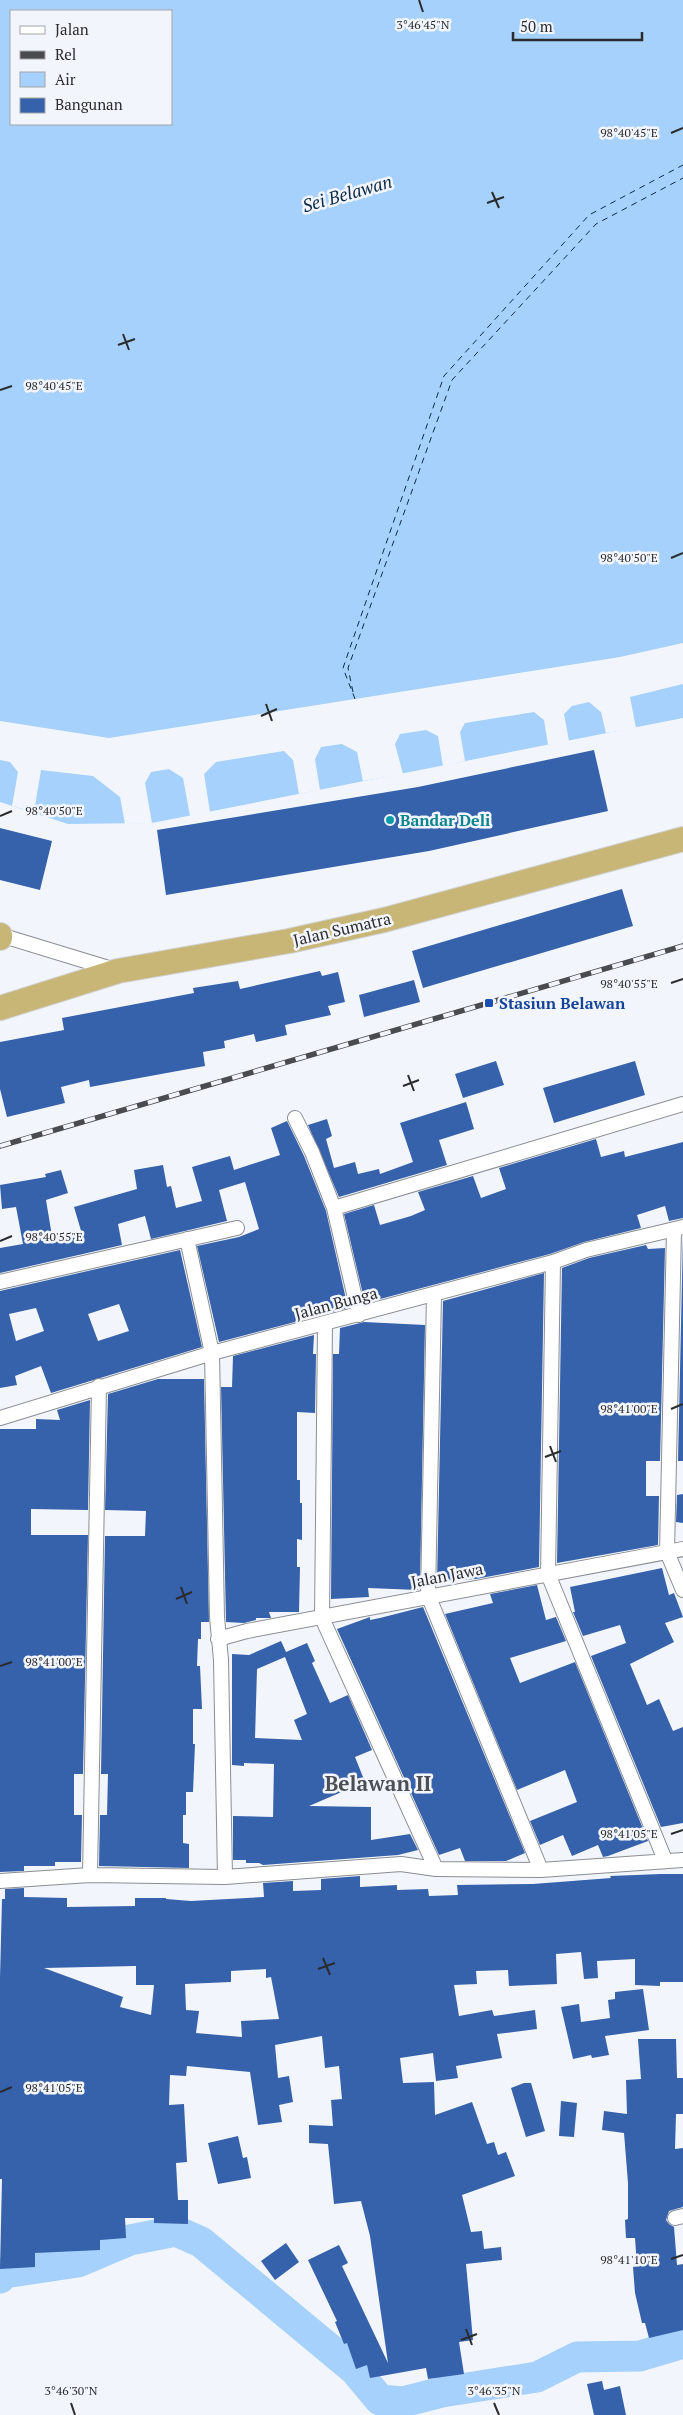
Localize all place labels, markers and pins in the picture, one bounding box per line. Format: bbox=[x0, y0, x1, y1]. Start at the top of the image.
place label: Bandar Deli bbox=[400, 809, 490, 831]
marker: Bandar Deli bbox=[384, 814, 396, 826]
place label: Stasiun Belawan bbox=[499, 992, 626, 1014]
marker: Stasiun Belawan bbox=[483, 997, 495, 1009]

